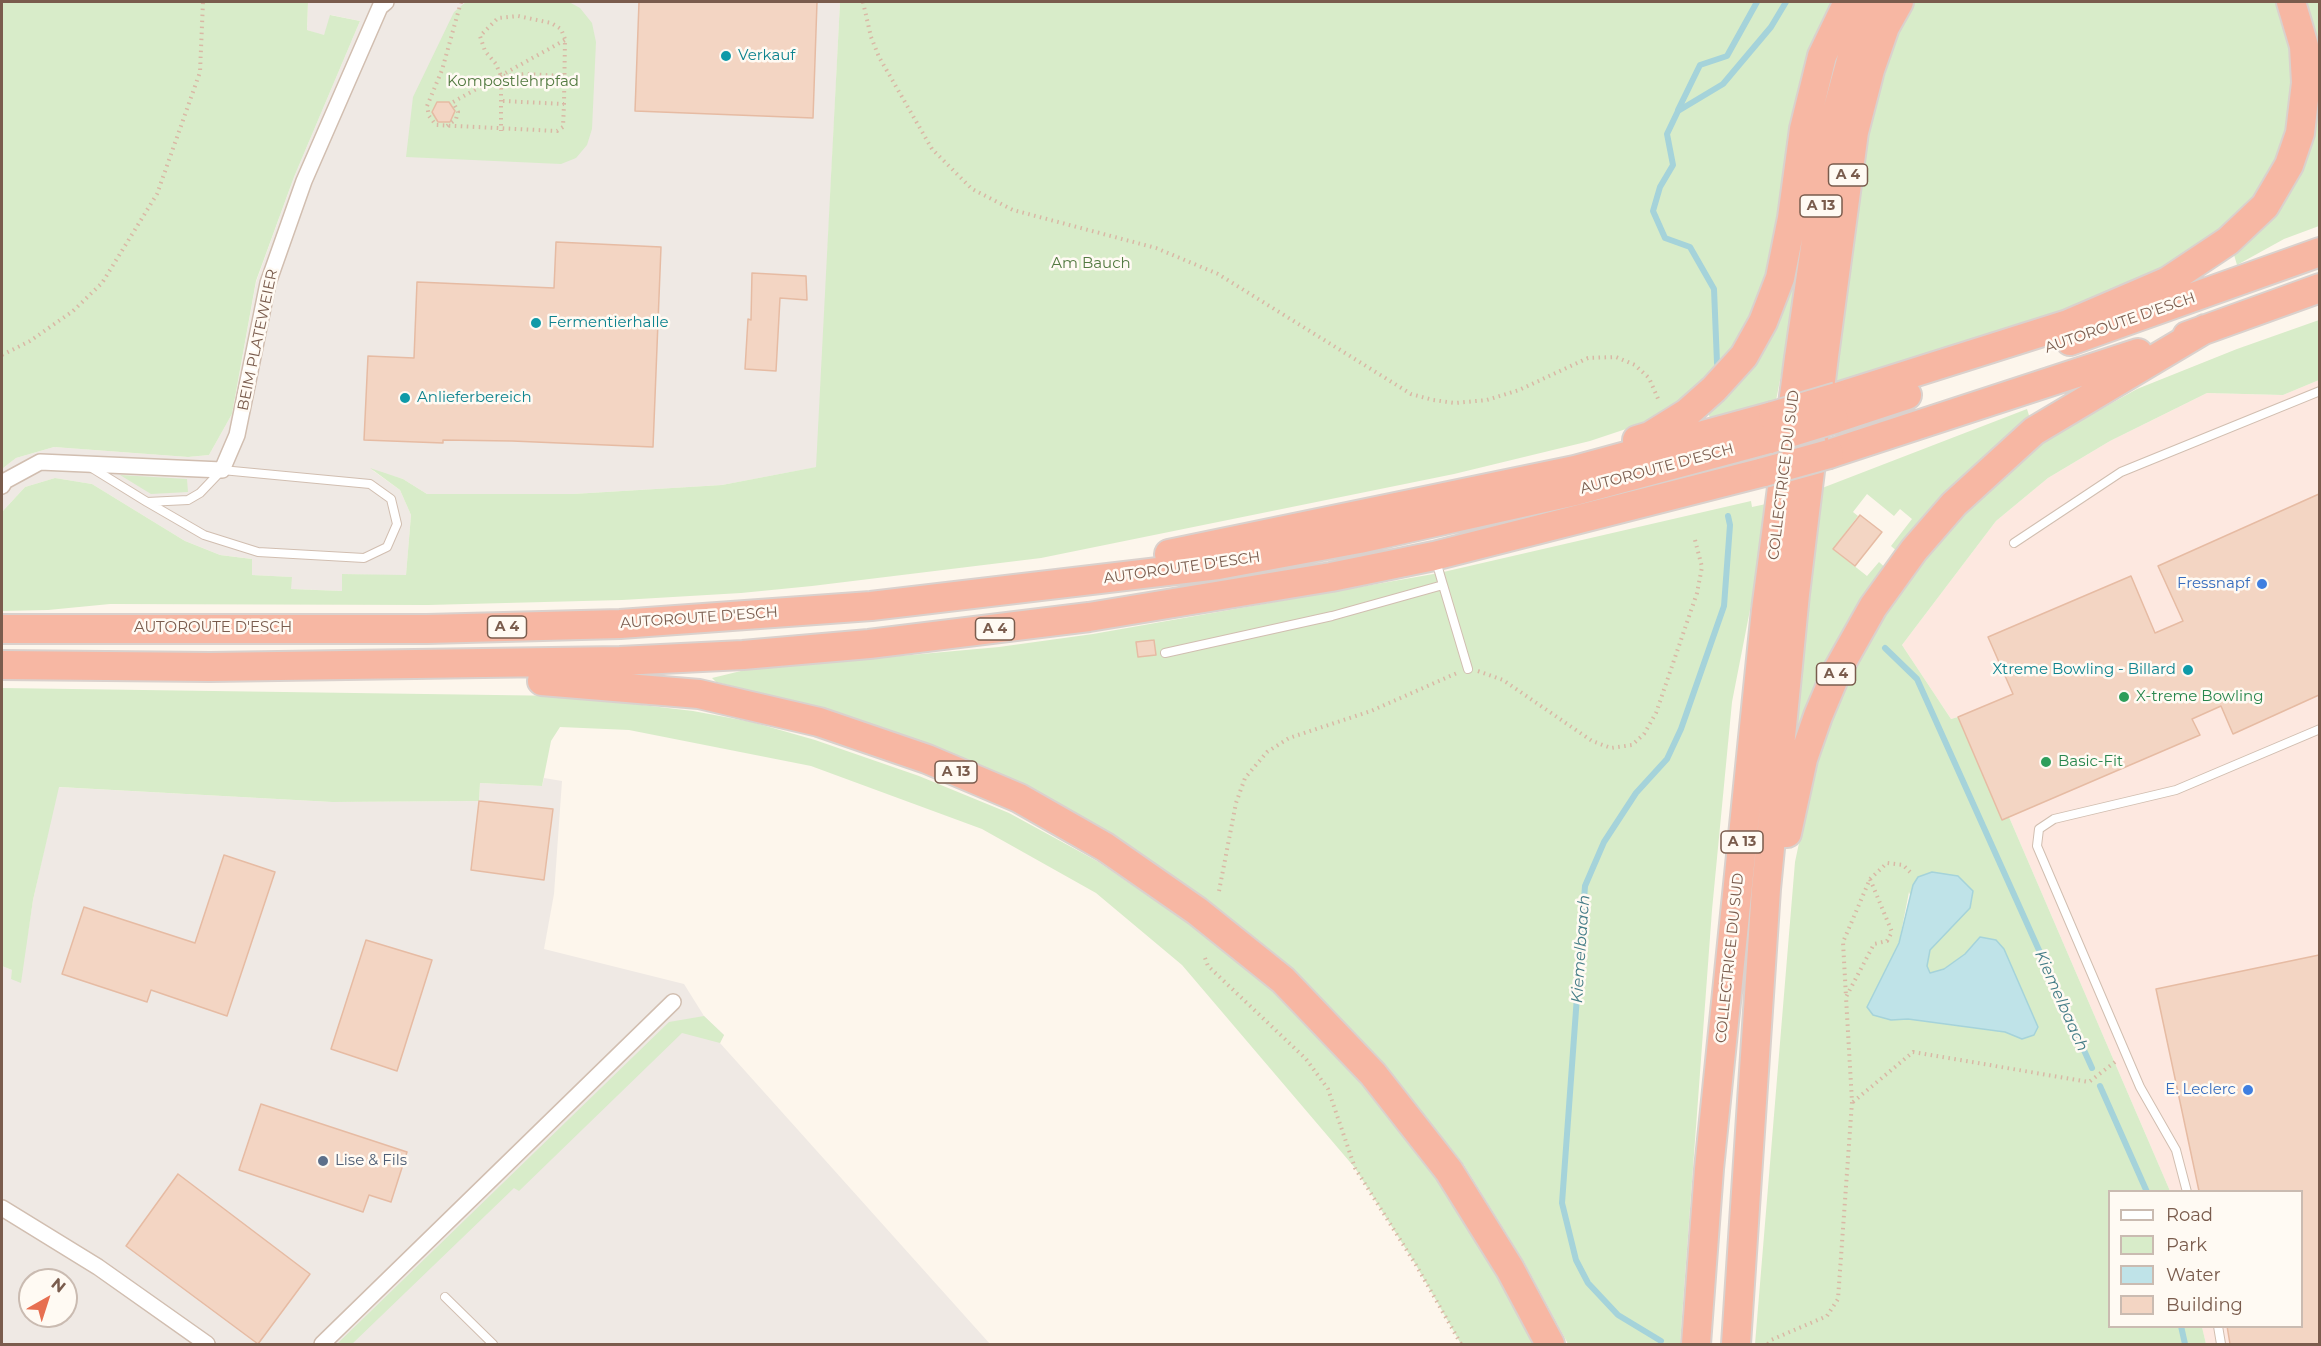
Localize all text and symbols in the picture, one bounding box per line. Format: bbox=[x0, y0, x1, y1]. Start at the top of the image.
place label: Verkauf bbox=[738, 47, 795, 65]
marker: Verkauf bbox=[719, 49, 733, 63]
park label: Kompostlehrpfad bbox=[447, 73, 579, 91]
road number: A 4 bbox=[1828, 164, 1868, 186]
road number: A 13 bbox=[1800, 195, 1842, 217]
park label: Am Bauch bbox=[1051, 255, 1131, 273]
street label: BEIM PLATEWEIER bbox=[234, 268, 282, 412]
street label: AUTOROUTE D'ESCH bbox=[2042, 289, 2198, 357]
place label: Fermentierhalle bbox=[548, 314, 669, 332]
marker: Fermentierhalle bbox=[529, 316, 543, 330]
place label: Anlieferbereich bbox=[417, 389, 532, 407]
street label: COLLECTRICE DU SUD bbox=[1765, 389, 1803, 561]
marker: Anlieferbereich bbox=[398, 391, 412, 405]
street label: AUTOROUTE D'ESCH bbox=[1578, 440, 1736, 498]
street label: AUTOROUTE D'ESCH bbox=[1102, 548, 1262, 588]
place label: Fressnapf bbox=[2177, 575, 2250, 593]
marker: Fressnapf bbox=[2255, 577, 2269, 591]
street label: AUTOROUTE D'ESCH bbox=[619, 604, 779, 632]
road number: A 4 bbox=[488, 616, 526, 638]
road number: A 4 bbox=[976, 618, 1014, 640]
street label: AUTOROUTE D'ESCH bbox=[134, 619, 292, 637]
place label: Xtreme Bowling - Billard bbox=[1993, 661, 2176, 679]
road number: A 4 bbox=[1816, 663, 1856, 685]
marker: Xtreme Bowling - Billard bbox=[2181, 663, 2195, 677]
place label: X-treme Bowling bbox=[2136, 688, 2263, 706]
marker: X-treme Bowling bbox=[2117, 690, 2131, 704]
place label: Basic-Fit bbox=[2058, 753, 2123, 771]
marker: Basic-Fit bbox=[2039, 755, 2053, 769]
road number: A 13 bbox=[935, 761, 977, 783]
road number: A 13 bbox=[1721, 831, 1763, 853]
street label: COLLECTRICE DU SUD bbox=[1712, 872, 1748, 1044]
water label: Kiemelbaach bbox=[1568, 894, 1594, 1004]
water label: Kiemelbaach bbox=[2030, 948, 2092, 1054]
place label: E. Leclerc bbox=[2165, 1081, 2236, 1099]
marker: E. Leclerc bbox=[2241, 1083, 2255, 1097]
place label: Lise & Fils bbox=[335, 1152, 407, 1170]
marker: Lise & Fils bbox=[316, 1154, 330, 1168]
legend bbox=[2108, 1190, 2303, 1328]
text: Road bbox=[2166, 1204, 2213, 1226]
text: Park bbox=[2166, 1234, 2207, 1256]
text: Water bbox=[2166, 1264, 2221, 1286]
north arrow bbox=[18, 1268, 78, 1328]
text: N bbox=[47, 1274, 69, 1297]
text: Building bbox=[2166, 1294, 2243, 1316]

